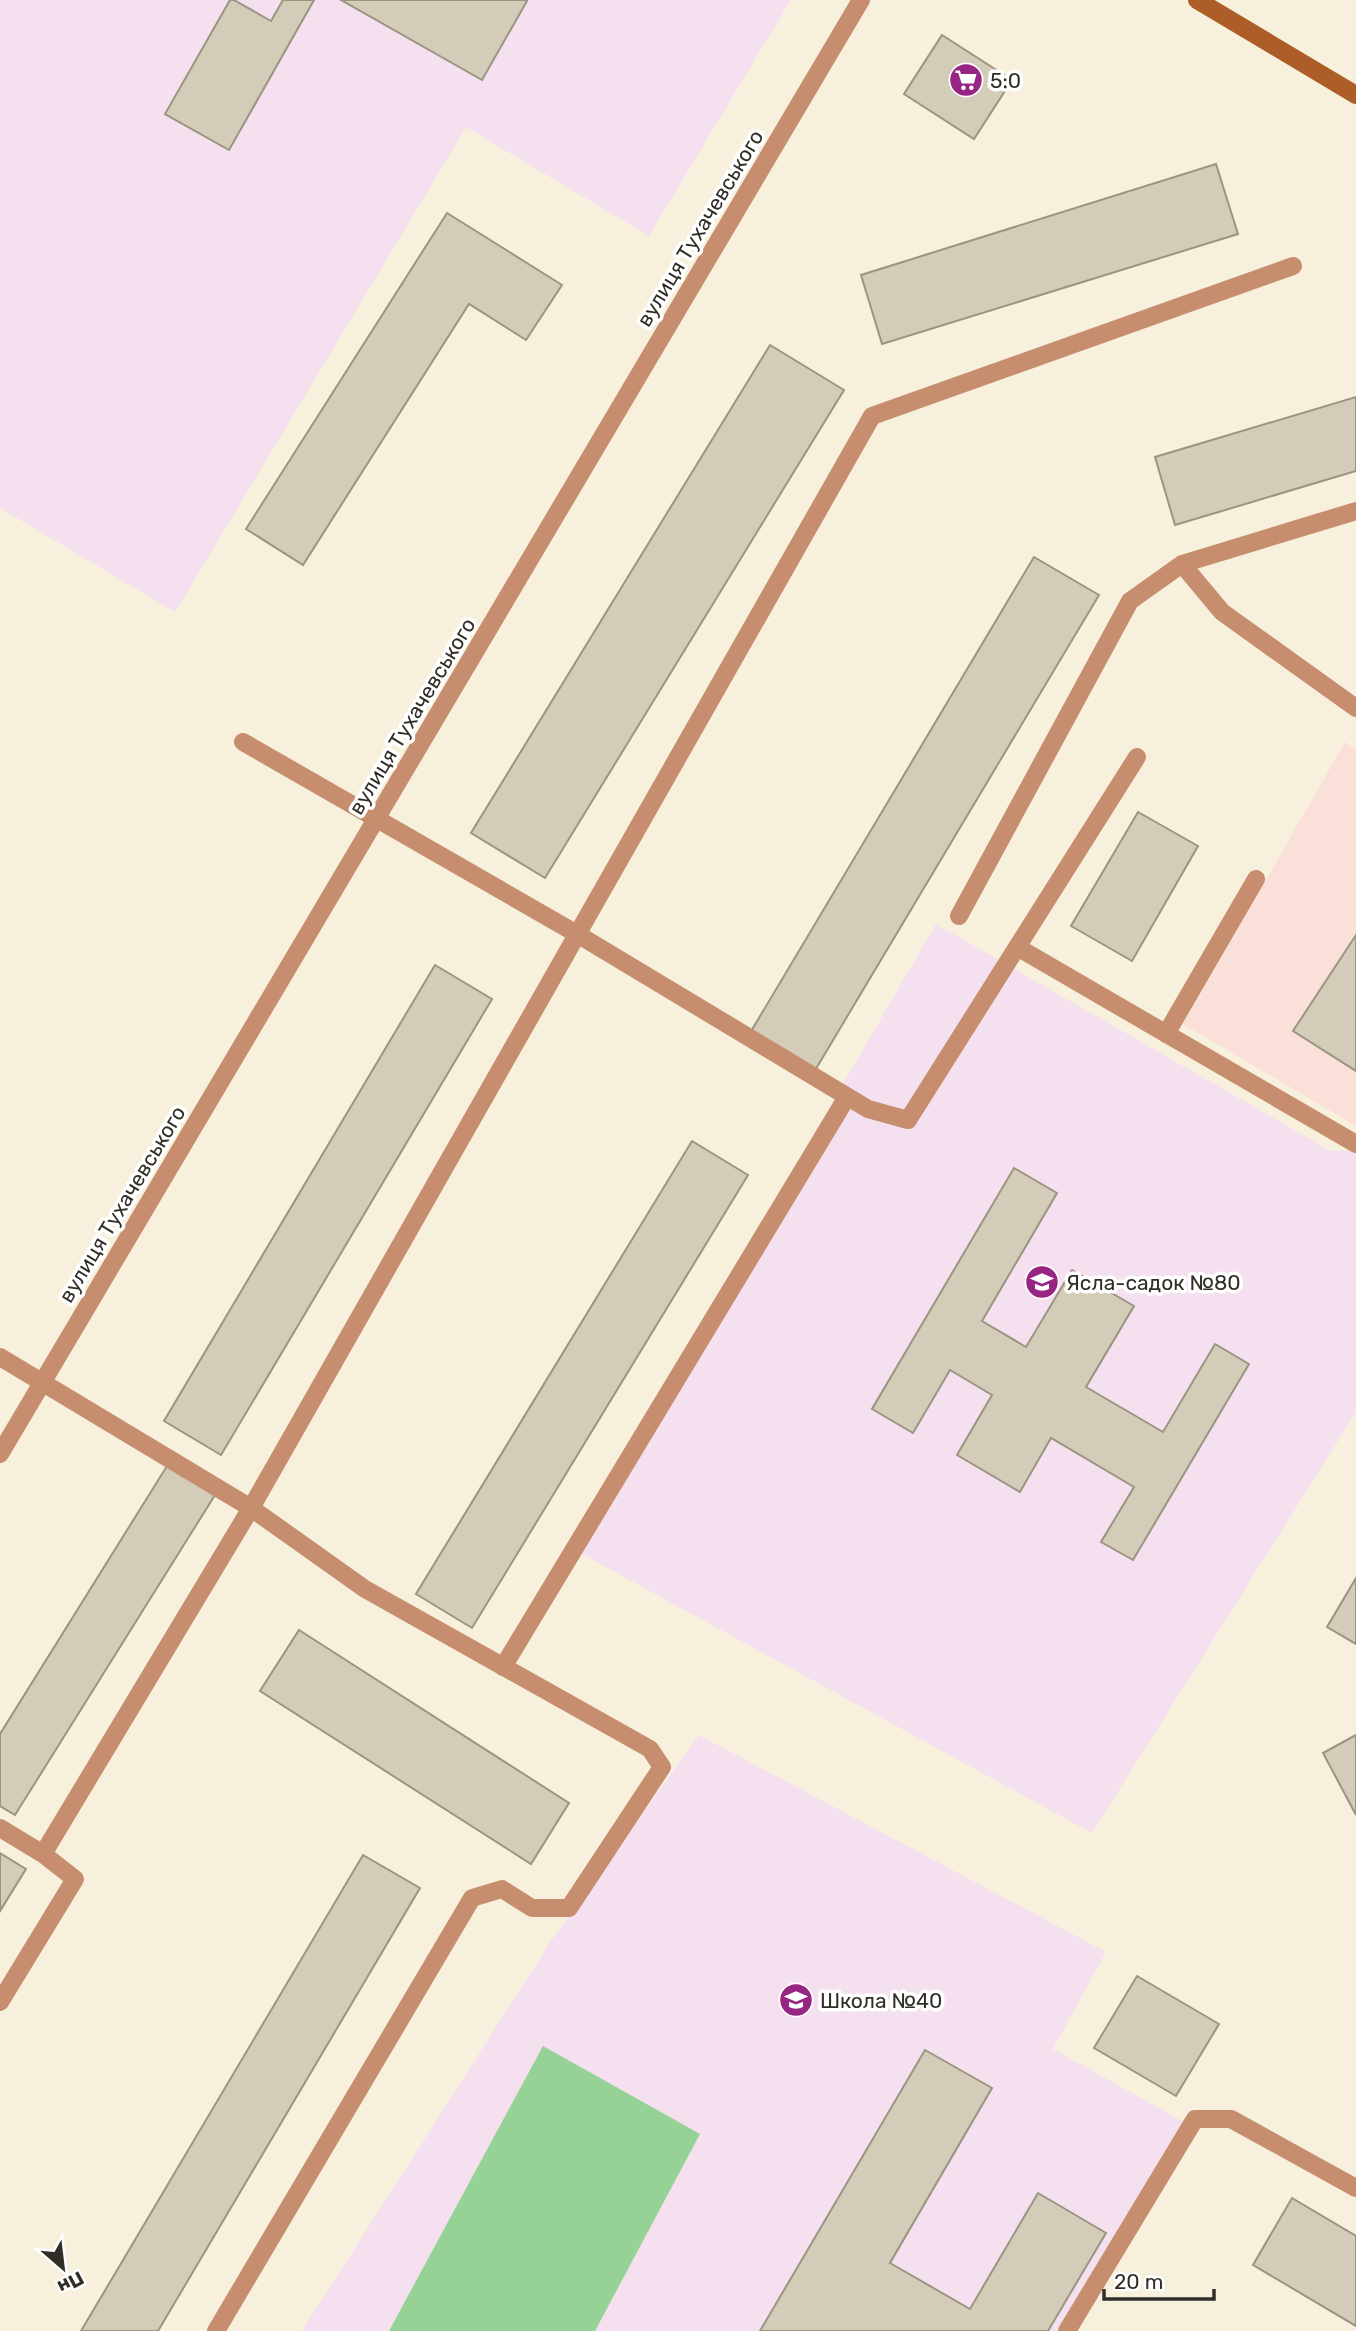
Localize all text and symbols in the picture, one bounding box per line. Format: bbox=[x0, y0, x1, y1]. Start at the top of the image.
supermarket icon: 5:0 bbox=[947, 61, 985, 99]
place label: 5:0 bbox=[990, 68, 1021, 93]
street label: вулиця Тухачевського bbox=[631, 125, 769, 331]
street label: вулиця Тухачевського bbox=[343, 613, 481, 819]
street label: вулиця Тухачевського bbox=[53, 1101, 191, 1307]
school or university icon: Ясла-садок №80 bbox=[1023, 1263, 1061, 1301]
place label: Ясла-садок №80 bbox=[1066, 1270, 1241, 1295]
school or university icon: Школа №40 bbox=[777, 1981, 815, 2019]
place label: Школа №40 bbox=[820, 1988, 942, 2013]
north arrow bbox=[28, 2233, 98, 2303]
scale bar bbox=[1104, 2258, 1214, 2302]
text: Пн bbox=[54, 2266, 88, 2299]
text: 20 m bbox=[1114, 2269, 1163, 2294]

